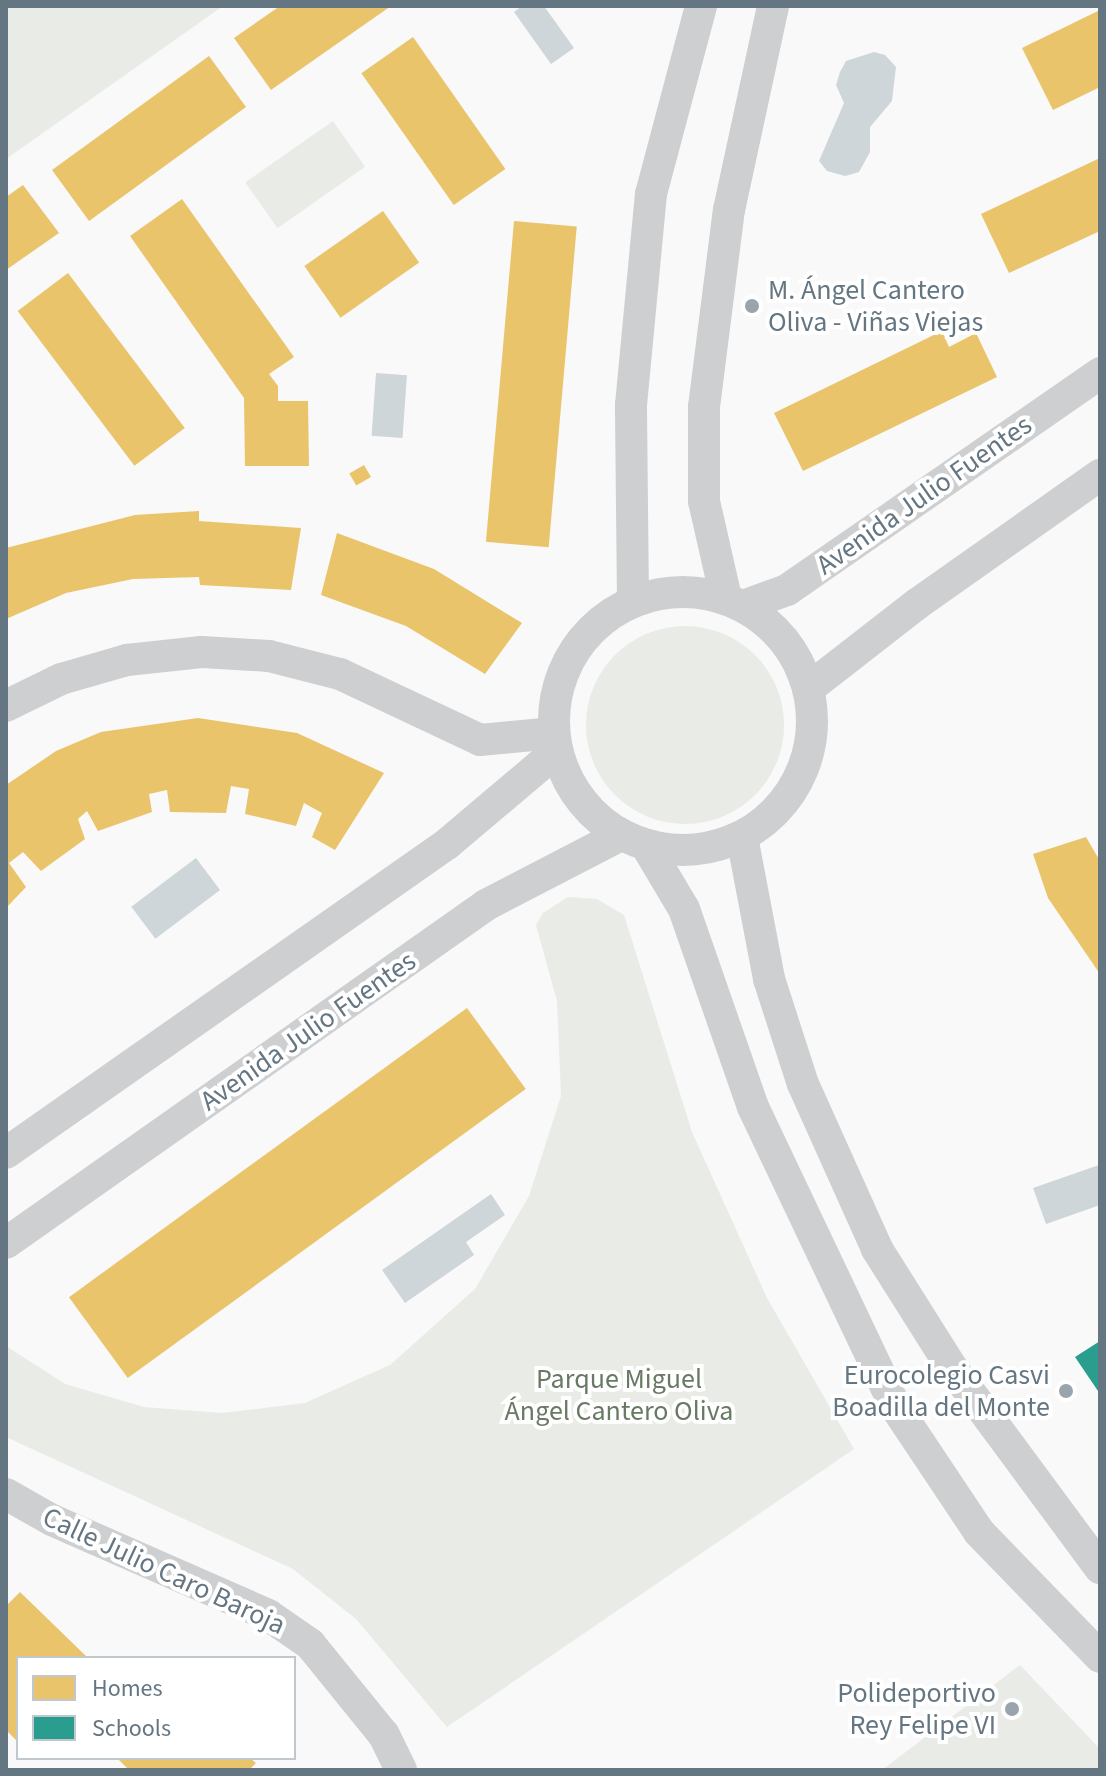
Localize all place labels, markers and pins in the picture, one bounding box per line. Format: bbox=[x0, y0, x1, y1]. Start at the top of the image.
place label: M. Ángel Cantero Oliva - Viñas Viejas bbox=[768, 273, 983, 339]
marker: M. Ángel Cantero Oliva - Viñas Viejas bbox=[743, 297, 761, 315]
place label: Eurocolegio Casvi Boadilla del Monte bbox=[832, 1358, 1050, 1424]
marker: Eurocolegio Casvi Boadilla del Monte bbox=[1057, 1382, 1075, 1400]
place label: Polideportivo Rey Felipe VI bbox=[837, 1676, 996, 1742]
marker: Polideportivo Rey Felipe VI bbox=[1003, 1700, 1021, 1718]

